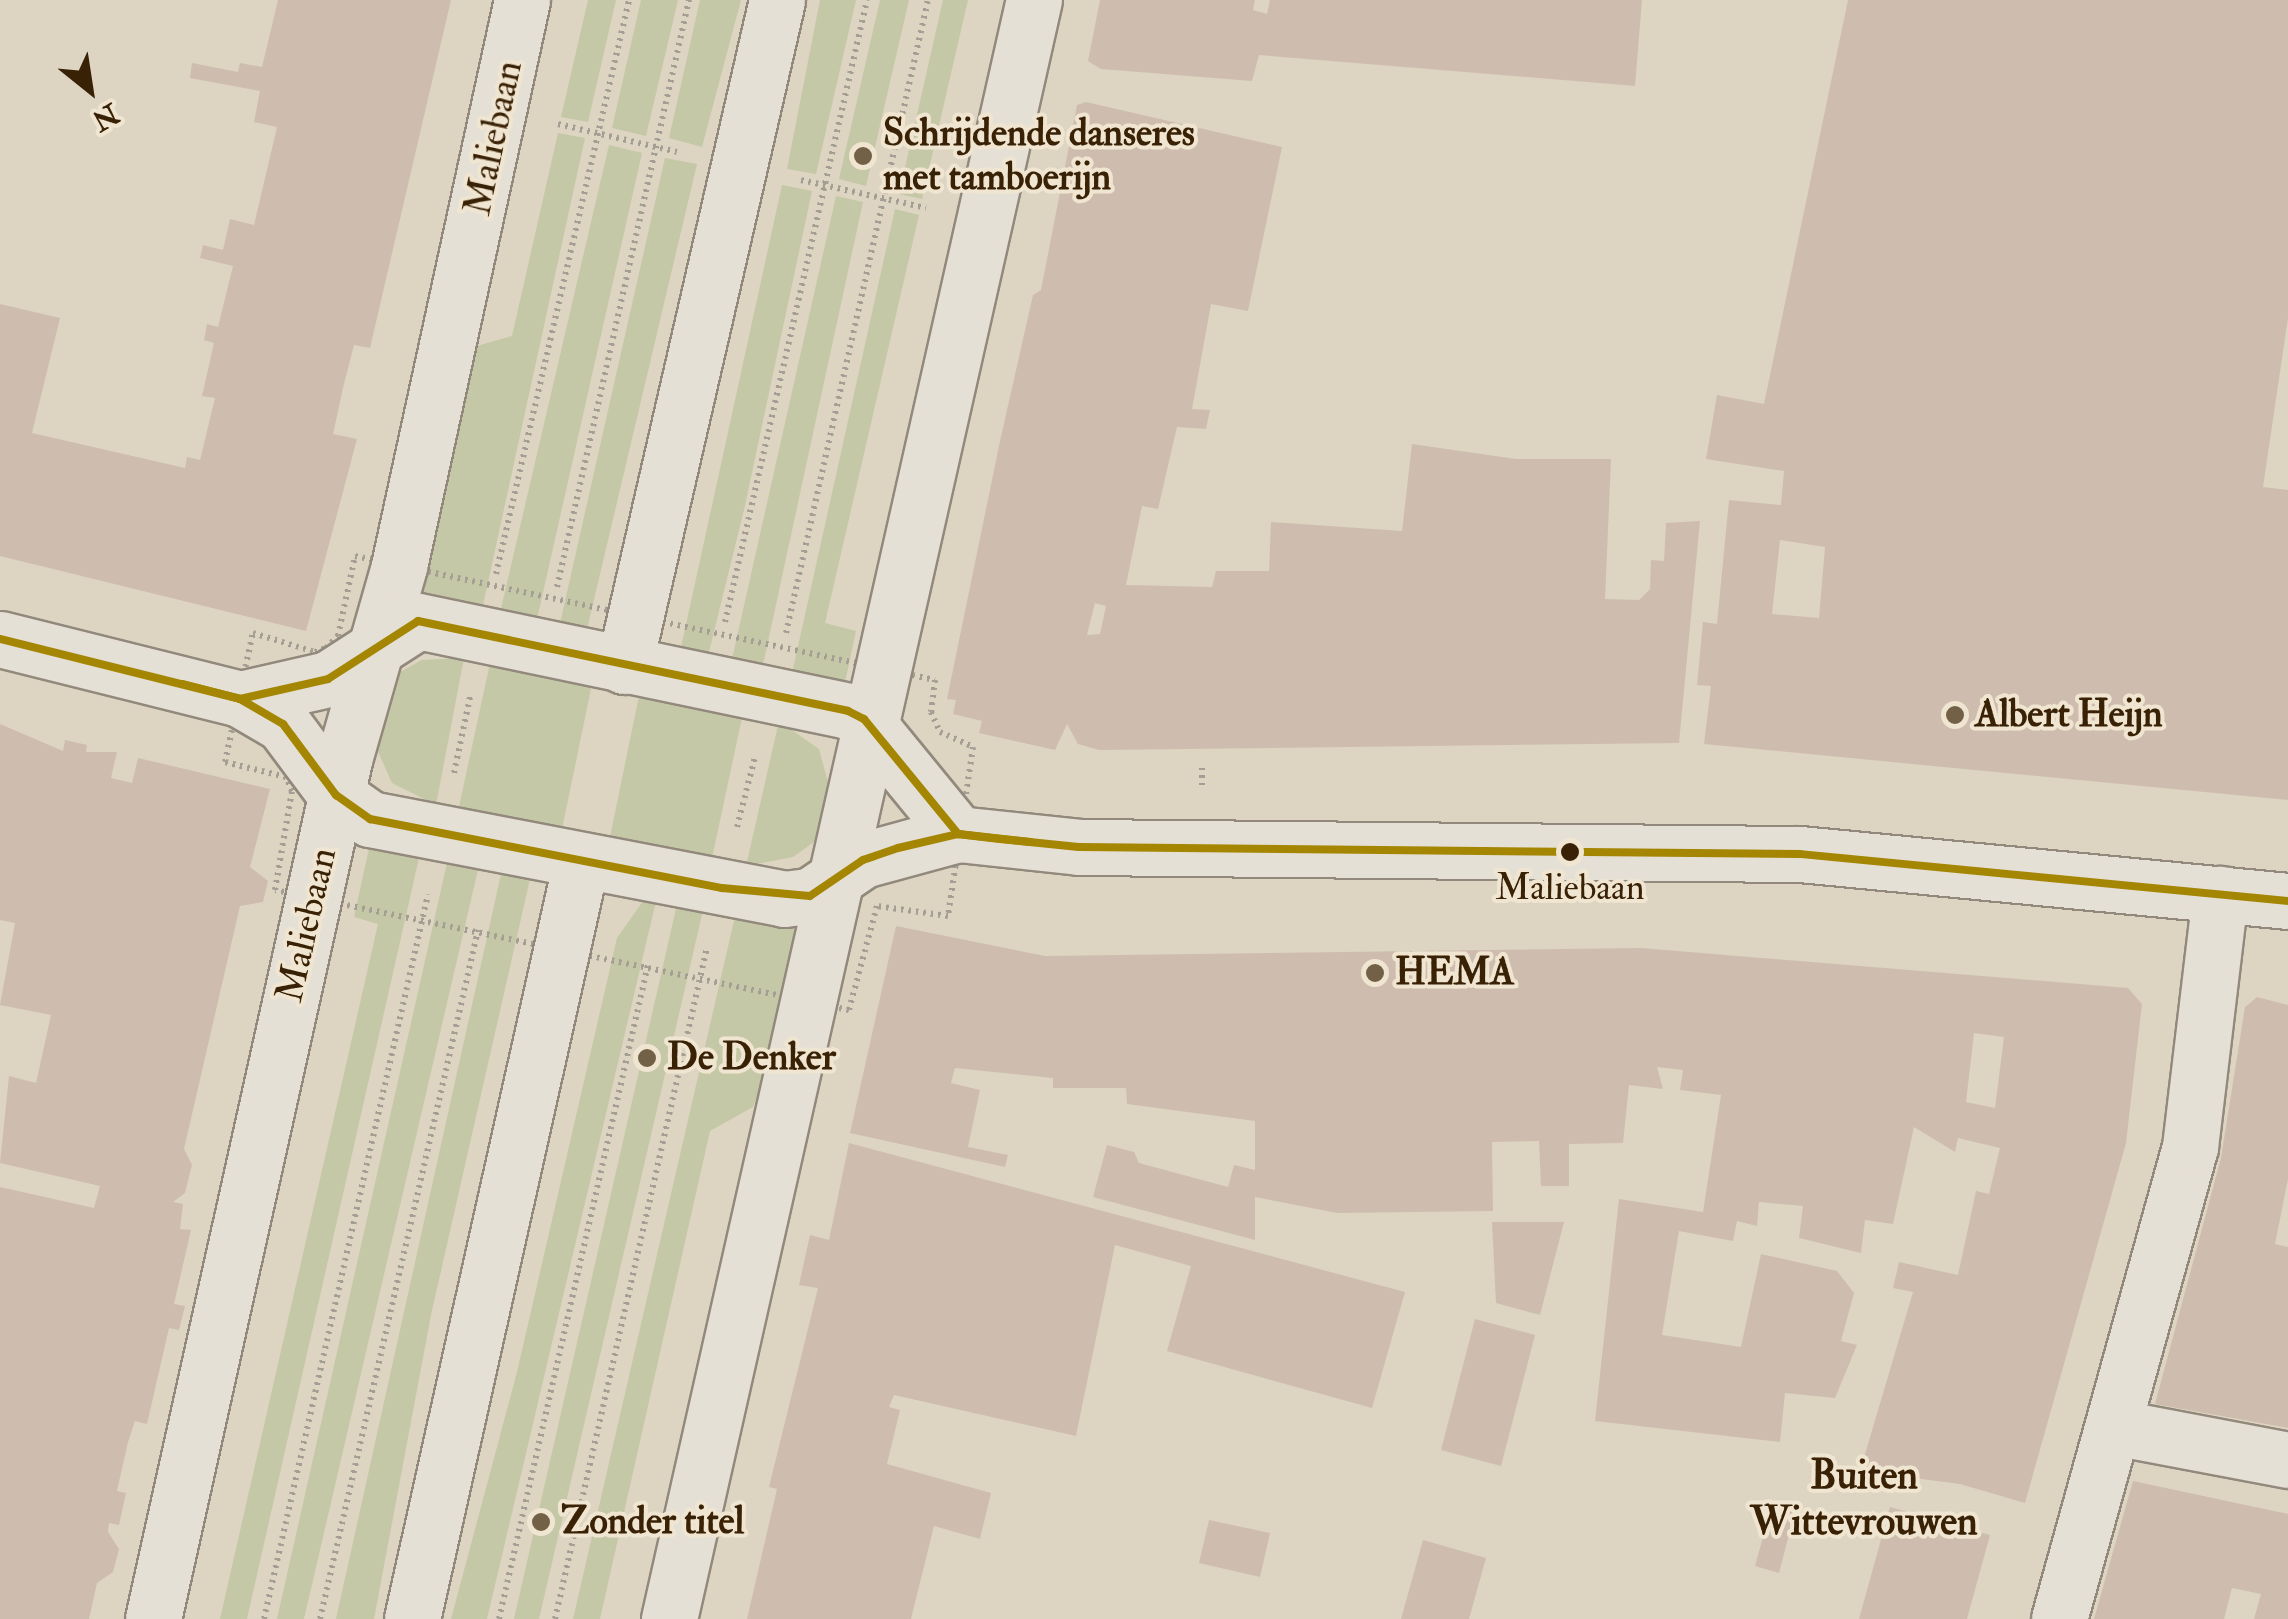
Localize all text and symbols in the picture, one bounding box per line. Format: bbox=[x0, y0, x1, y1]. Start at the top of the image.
north arrow bbox=[40, 40, 140, 140]
street label: Maliebaan bbox=[455, 56, 533, 220]
text: N bbox=[86, 95, 125, 138]
place label: Schrijdende danseres met tamboerijn bbox=[883, 111, 1195, 200]
marker: Schrijdende danseres met tamboerijn bbox=[852, 145, 874, 167]
place label: Albert Heijn bbox=[1975, 692, 2163, 738]
marker: Albert Heijn bbox=[1944, 704, 1966, 726]
marker: Maliebaan bbox=[1560, 842, 1580, 862]
street label: Maliebaan bbox=[267, 843, 347, 1007]
place label: Maliebaan bbox=[1496, 866, 1644, 910]
place label: HEMA bbox=[1395, 950, 1514, 996]
marker: HEMA bbox=[1364, 962, 1386, 984]
place label: De Denker bbox=[667, 1035, 836, 1081]
marker: De Denker bbox=[636, 1047, 658, 1069]
district label: Buiten Wittevrouwen bbox=[1750, 1452, 1978, 1546]
place label: Zonder titel bbox=[561, 1499, 744, 1545]
marker: Zonder titel bbox=[530, 1511, 552, 1533]

